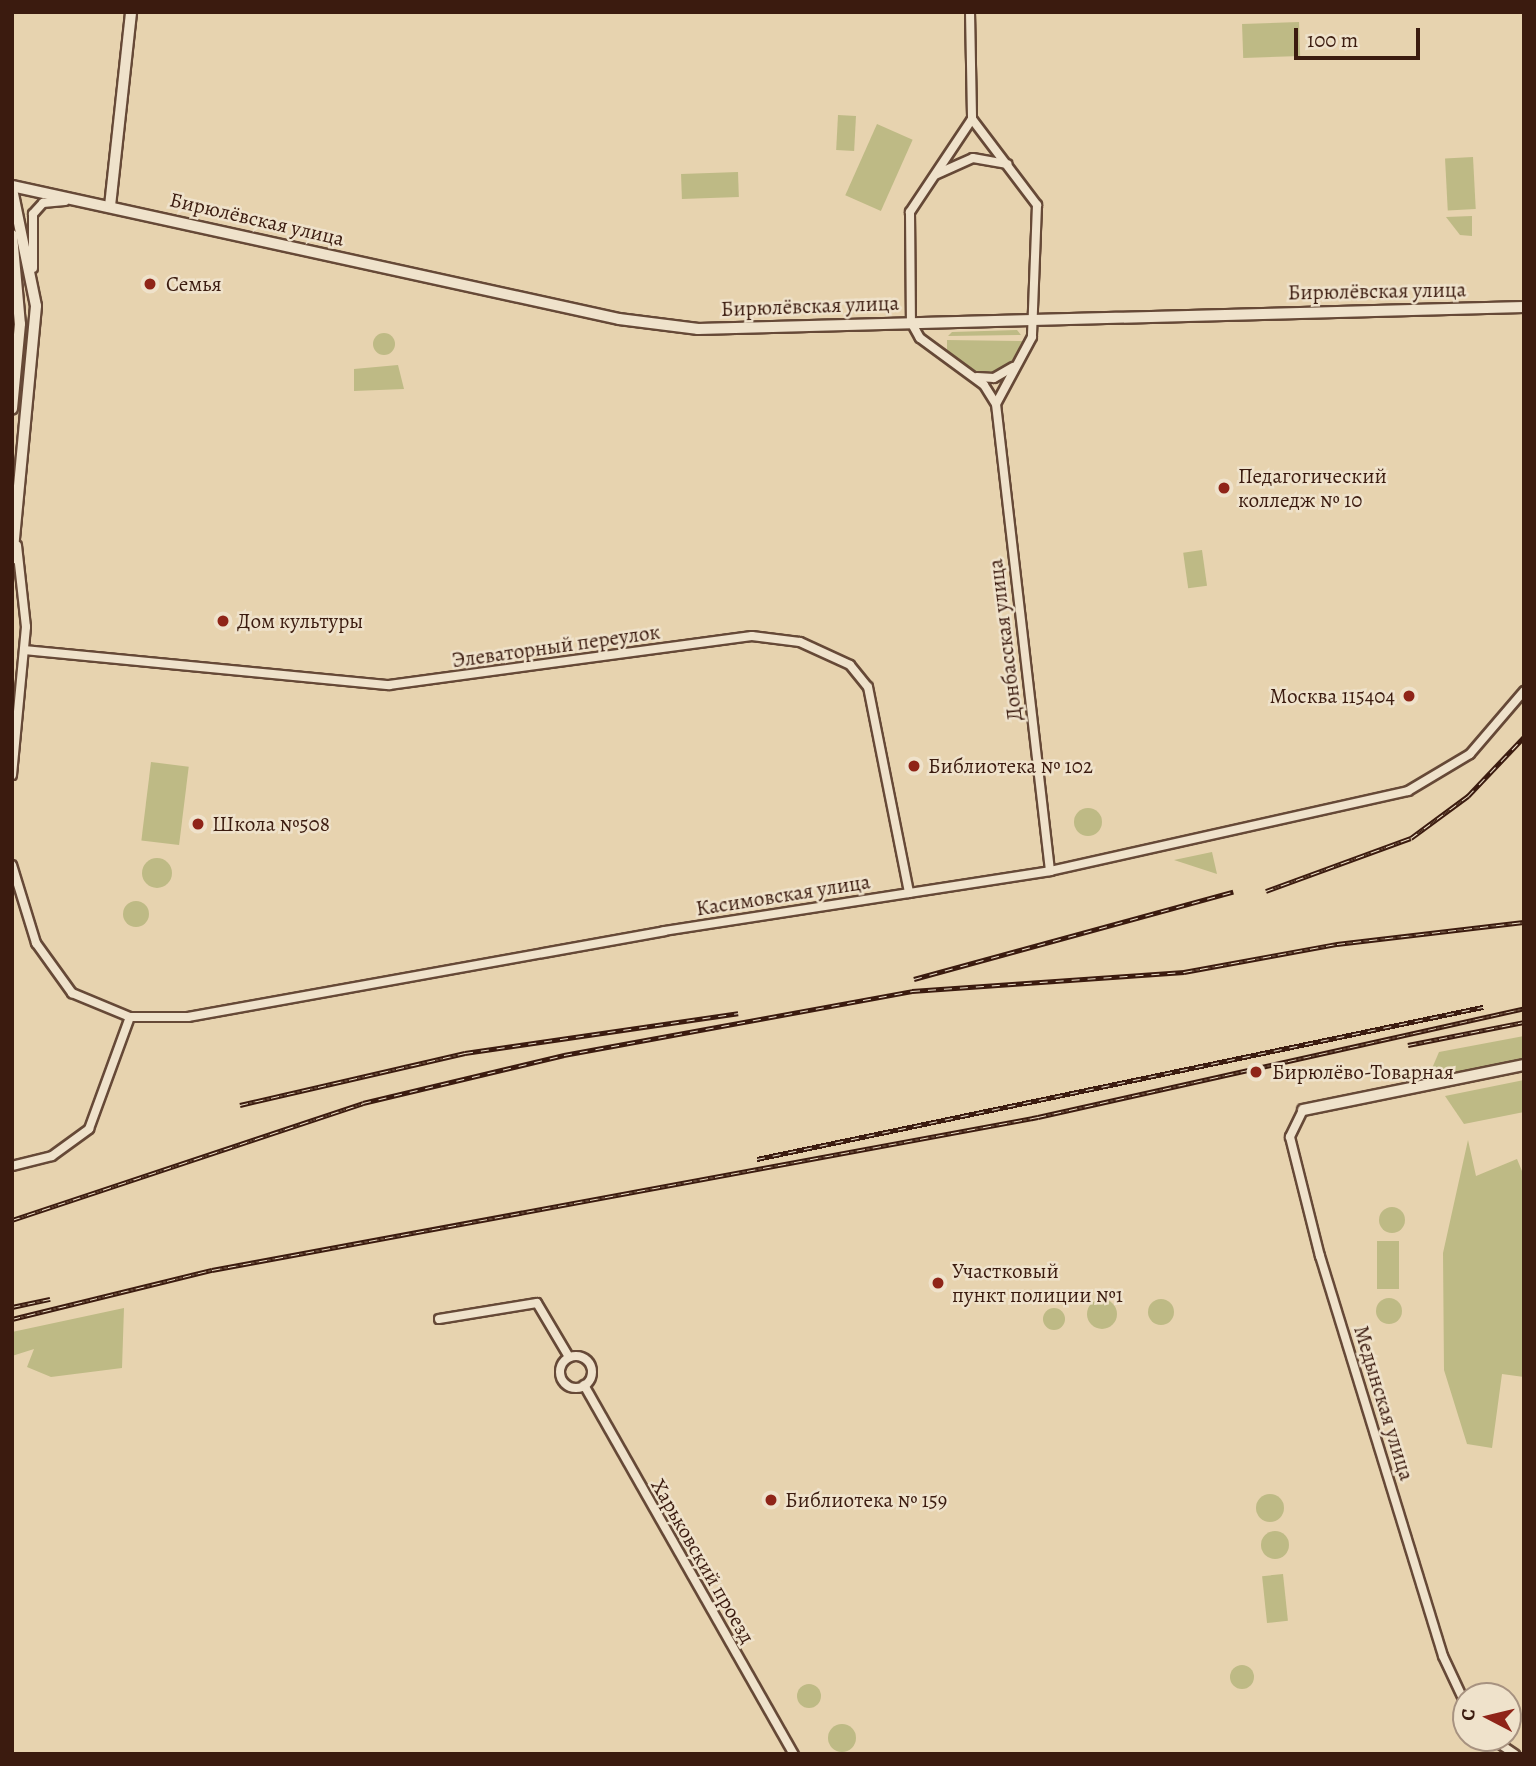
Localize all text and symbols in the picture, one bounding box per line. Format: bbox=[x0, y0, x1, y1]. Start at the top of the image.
scale bar bbox=[1298, 14, 1424, 58]
text: 100 m bbox=[1307, 26, 1358, 54]
street label: Бирюлёвская улица bbox=[167, 187, 347, 251]
place label: Семья bbox=[166, 271, 222, 297]
marker: Семья bbox=[140, 274, 160, 294]
street label: Бирюлёвская улица bbox=[1288, 277, 1466, 305]
street label: Бирюлёвская улица bbox=[720, 290, 900, 322]
place label: Педагогический колледж № 10 bbox=[1238, 463, 1387, 513]
marker: Педагогический колледж № 10 bbox=[1216, 480, 1232, 496]
street label: Донбасская улица bbox=[983, 558, 1027, 722]
place label: Дом культуры bbox=[237, 608, 363, 634]
marker: Дом культуры bbox=[215, 613, 231, 629]
street label: Элеваторный переулок bbox=[450, 619, 662, 673]
place label: Москва 115404 bbox=[1270, 683, 1395, 709]
marker: Москва 115404 bbox=[1401, 688, 1417, 704]
place label: Библиотека № 102 bbox=[928, 753, 1093, 779]
marker: Библиотека № 102 bbox=[906, 758, 922, 774]
place label: Школа №508 bbox=[212, 811, 330, 837]
marker: Школа №508 bbox=[190, 816, 206, 832]
street label: Касимовская улица bbox=[694, 869, 872, 921]
place label: Бирюлёво-Товарная bbox=[1272, 1059, 1454, 1085]
marker: Бирюлёво-Товарная bbox=[1246, 1062, 1266, 1082]
place label: Участковый пункт полиции №1 bbox=[952, 1258, 1123, 1308]
marker: Участковый пункт полиции №1 bbox=[930, 1275, 946, 1291]
street label: Медынская улица bbox=[1348, 1323, 1420, 1483]
street label: Харьковский проезд bbox=[646, 1474, 760, 1648]
place label: Библиотека № 159 bbox=[785, 1487, 947, 1513]
marker: Библиотека № 159 bbox=[763, 1492, 779, 1508]
north arrow bbox=[1452, 1682, 1522, 1752]
text: С bbox=[1455, 1707, 1482, 1722]

